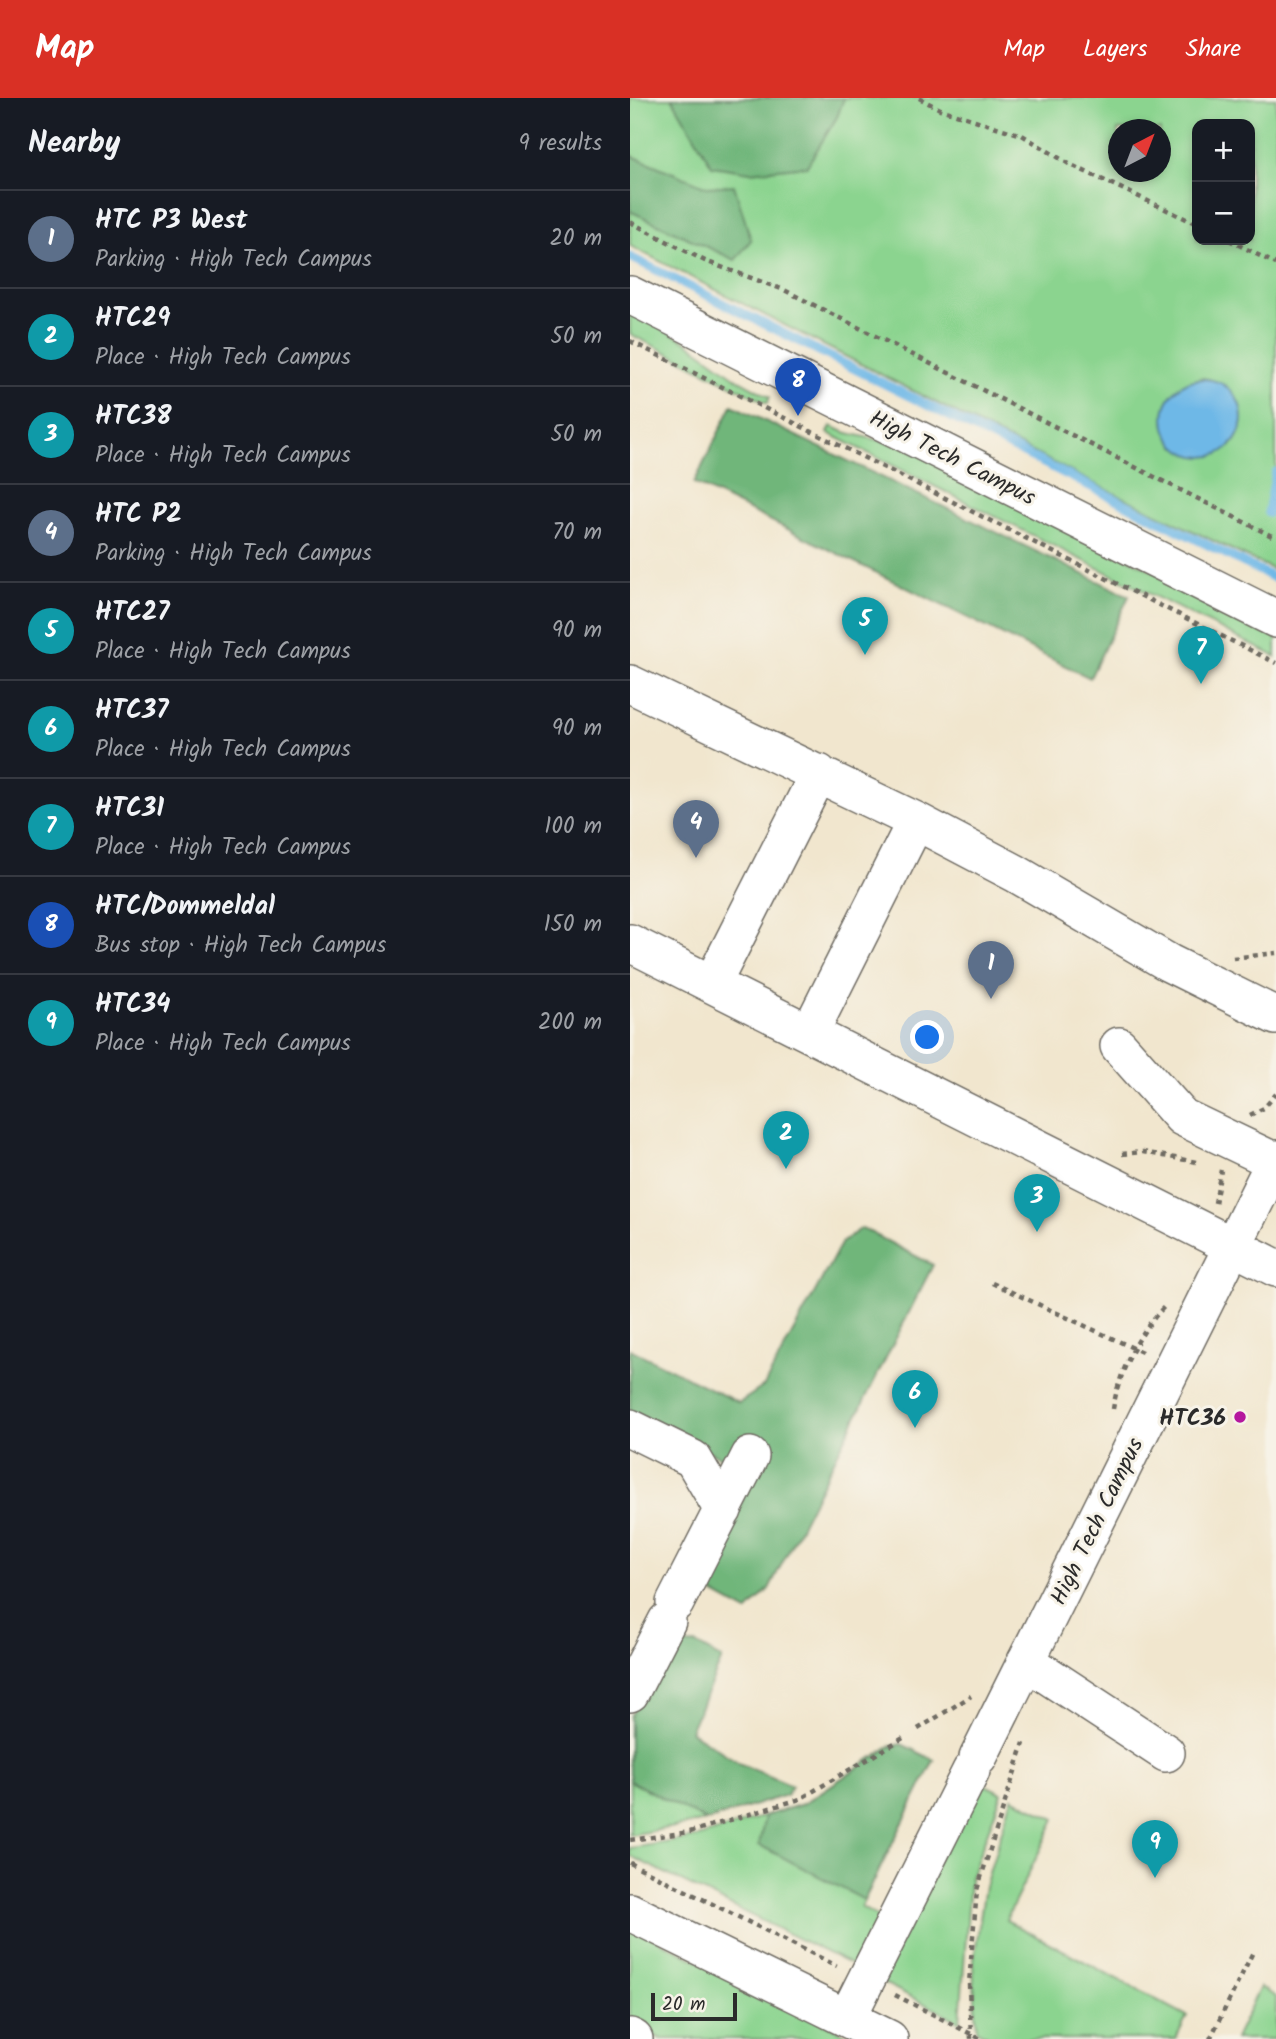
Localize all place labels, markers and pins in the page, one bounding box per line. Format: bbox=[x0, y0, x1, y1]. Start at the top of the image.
pin: 8 bbox=[775, 358, 821, 416]
pin: 5 bbox=[842, 597, 888, 655]
pin: 7 bbox=[1178, 626, 1224, 684]
pin: 4 bbox=[673, 800, 719, 858]
pin: 1 bbox=[968, 941, 1014, 999]
pin: 2 bbox=[763, 1111, 809, 1169]
pin: 3 bbox=[1014, 1174, 1060, 1232]
pin: 6 bbox=[892, 1370, 938, 1428]
place label: HTC36 bbox=[1159, 1401, 1226, 1437]
marker: HTC36 bbox=[1232, 1409, 1248, 1425]
pin: 9 bbox=[1132, 1820, 1178, 1878]

